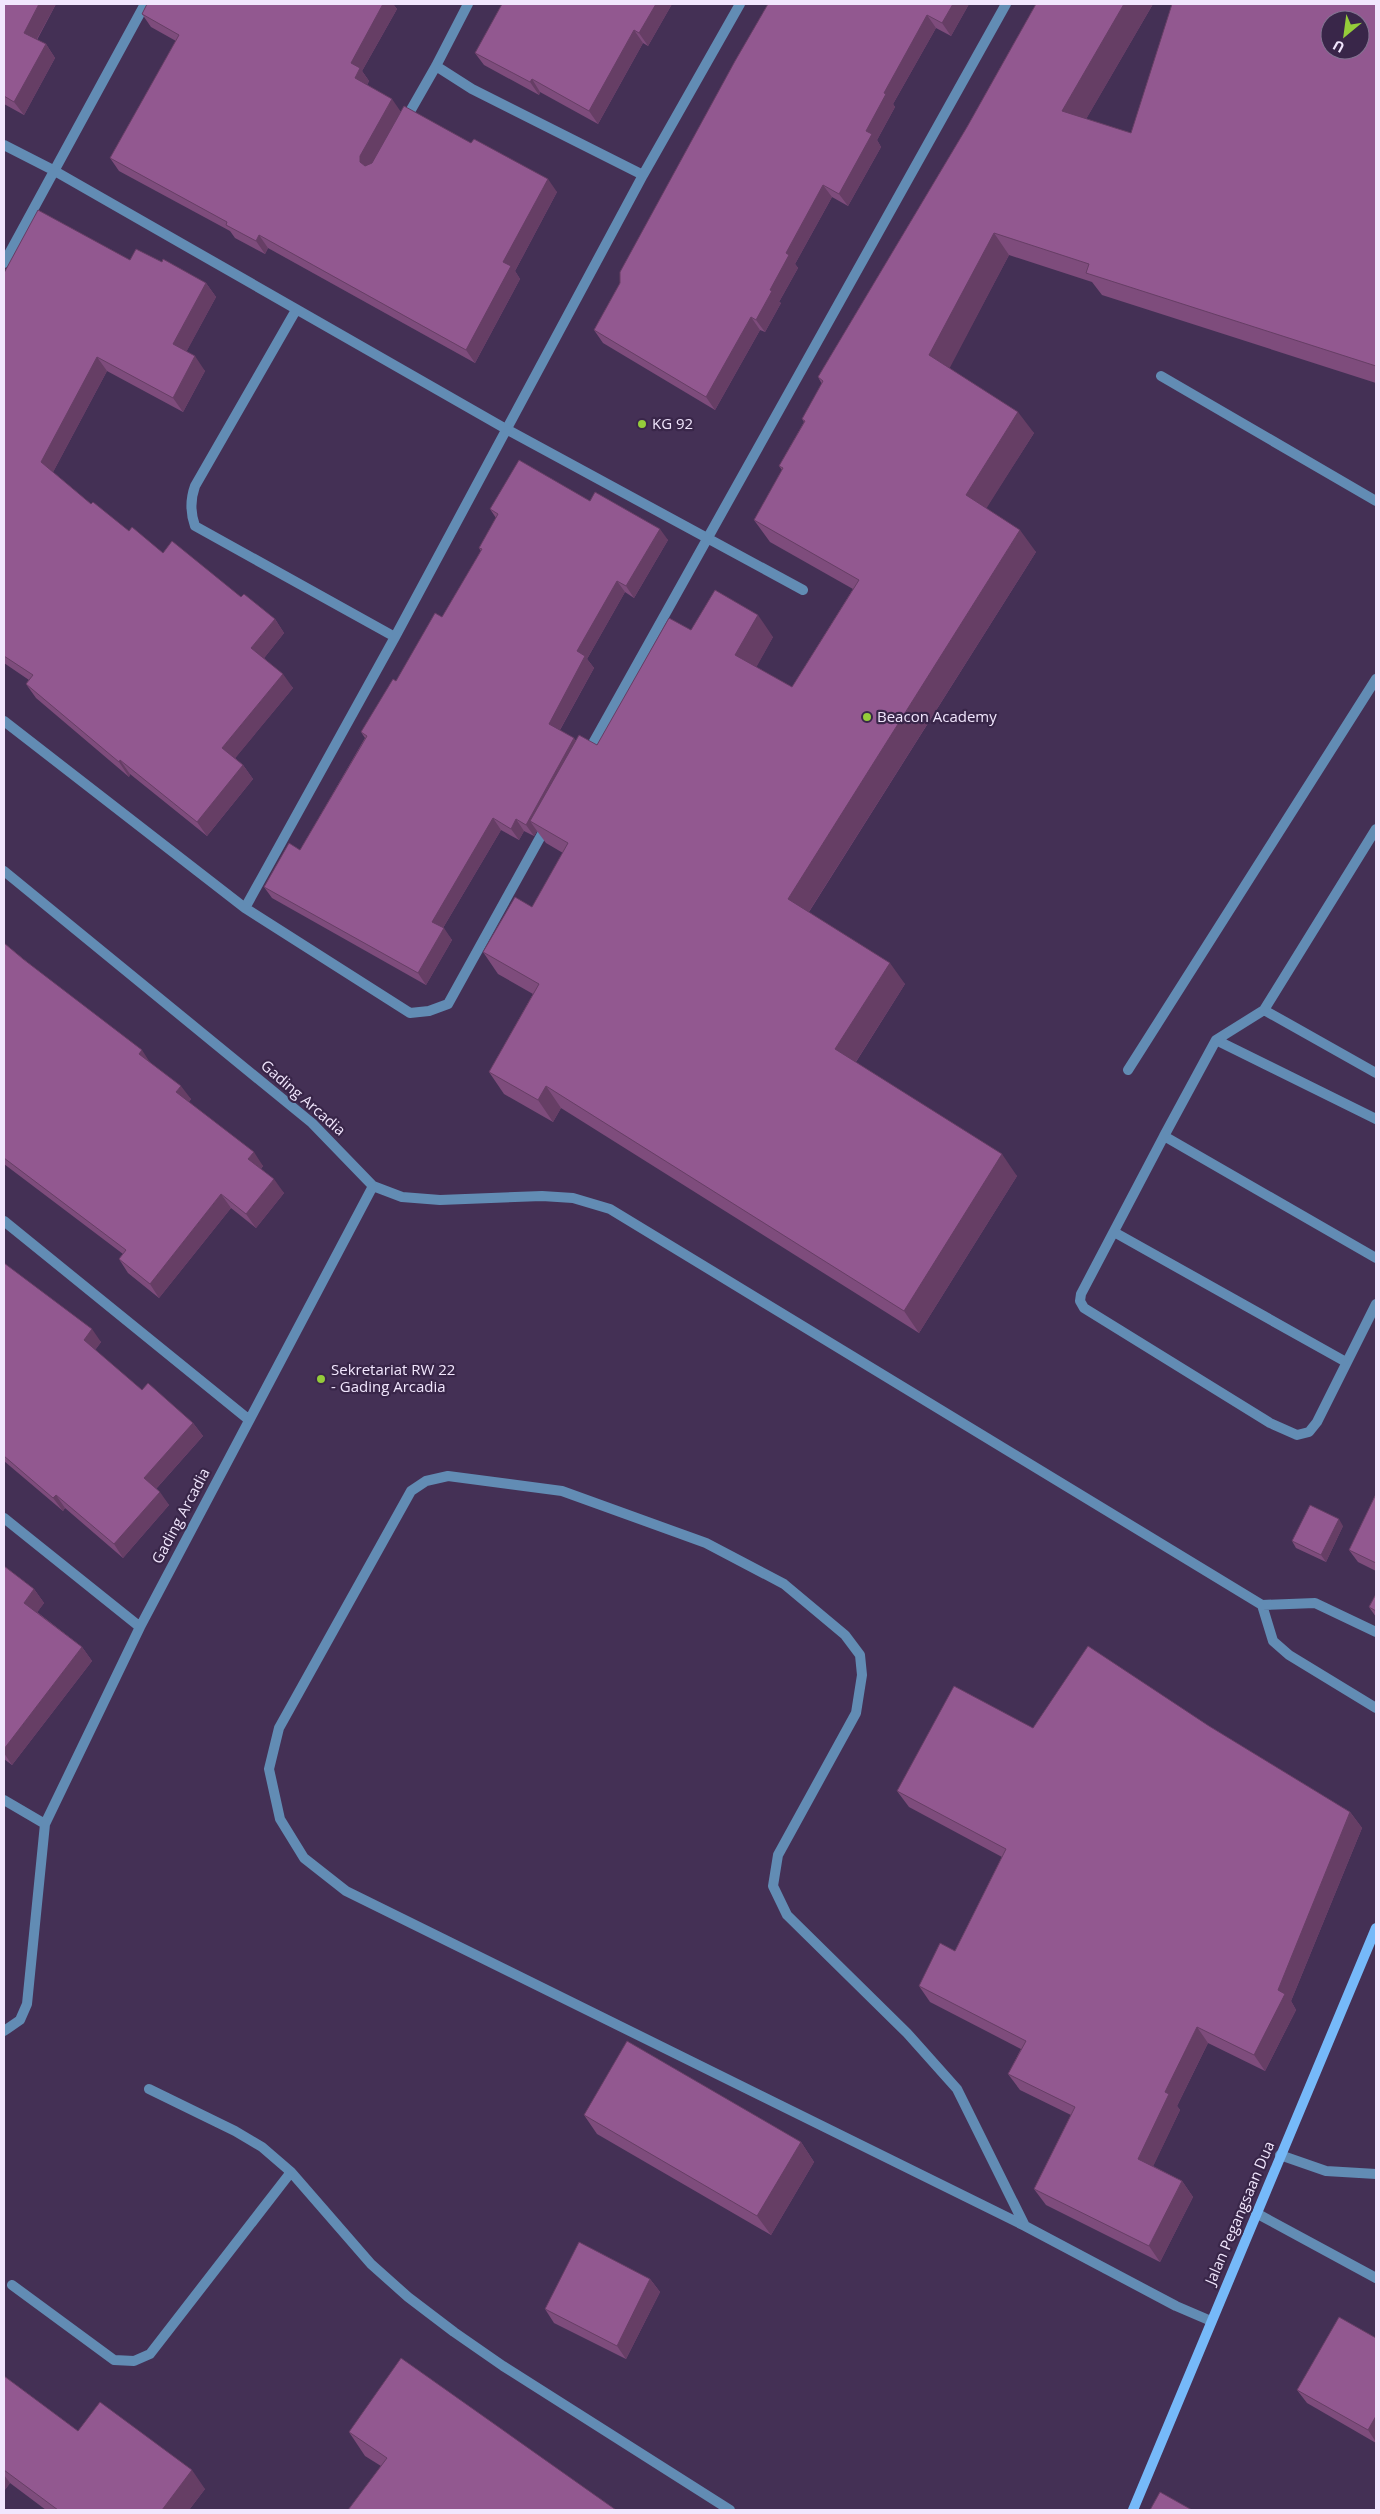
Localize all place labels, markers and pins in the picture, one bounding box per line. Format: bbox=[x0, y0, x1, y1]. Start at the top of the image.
place label: KG 92 bbox=[652, 413, 693, 433]
marker: KG 92 bbox=[636, 418, 648, 430]
place label: Beacon Academy bbox=[877, 706, 997, 726]
marker: Beacon Academy bbox=[861, 711, 873, 723]
place label: Sekretariat RW 22 - Gading Arcadia bbox=[331, 1359, 455, 1396]
marker: Sekretariat RW 22 - Gading Arcadia bbox=[315, 1373, 327, 1385]

